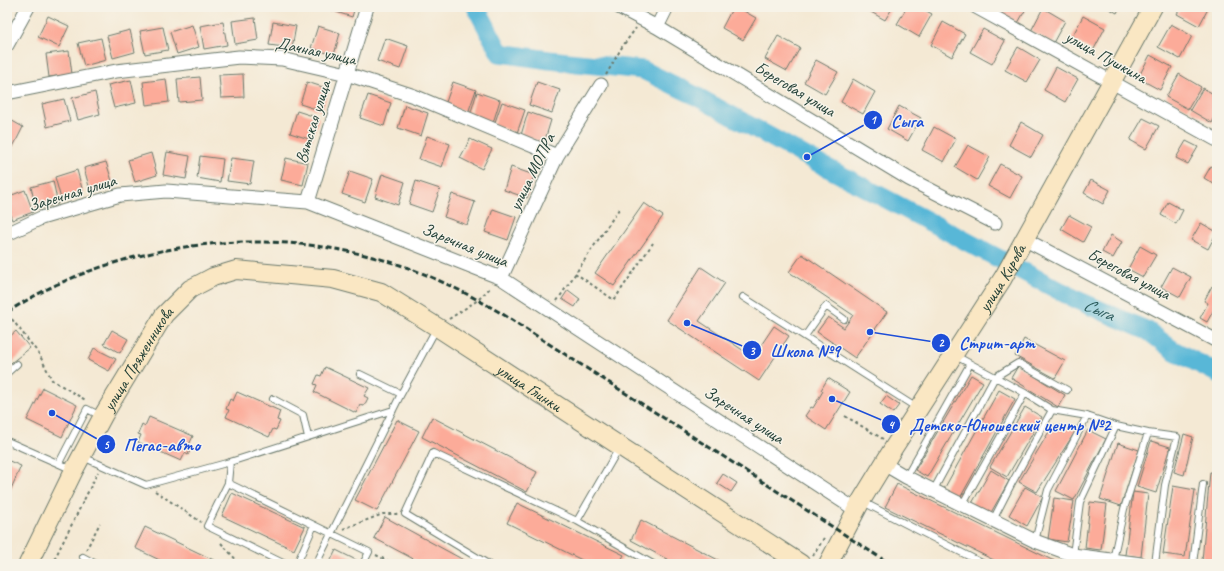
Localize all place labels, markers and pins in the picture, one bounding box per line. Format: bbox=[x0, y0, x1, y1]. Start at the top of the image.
callout: Сыга bbox=[863, 105, 931, 135]
callout: Стрит-арт bbox=[931, 328, 1043, 358]
callout: Школа №9 bbox=[742, 335, 848, 365]
callout: Детско-Юношеский центр №2 bbox=[881, 409, 1118, 439]
callout: Пегас-авто bbox=[96, 429, 209, 459]

